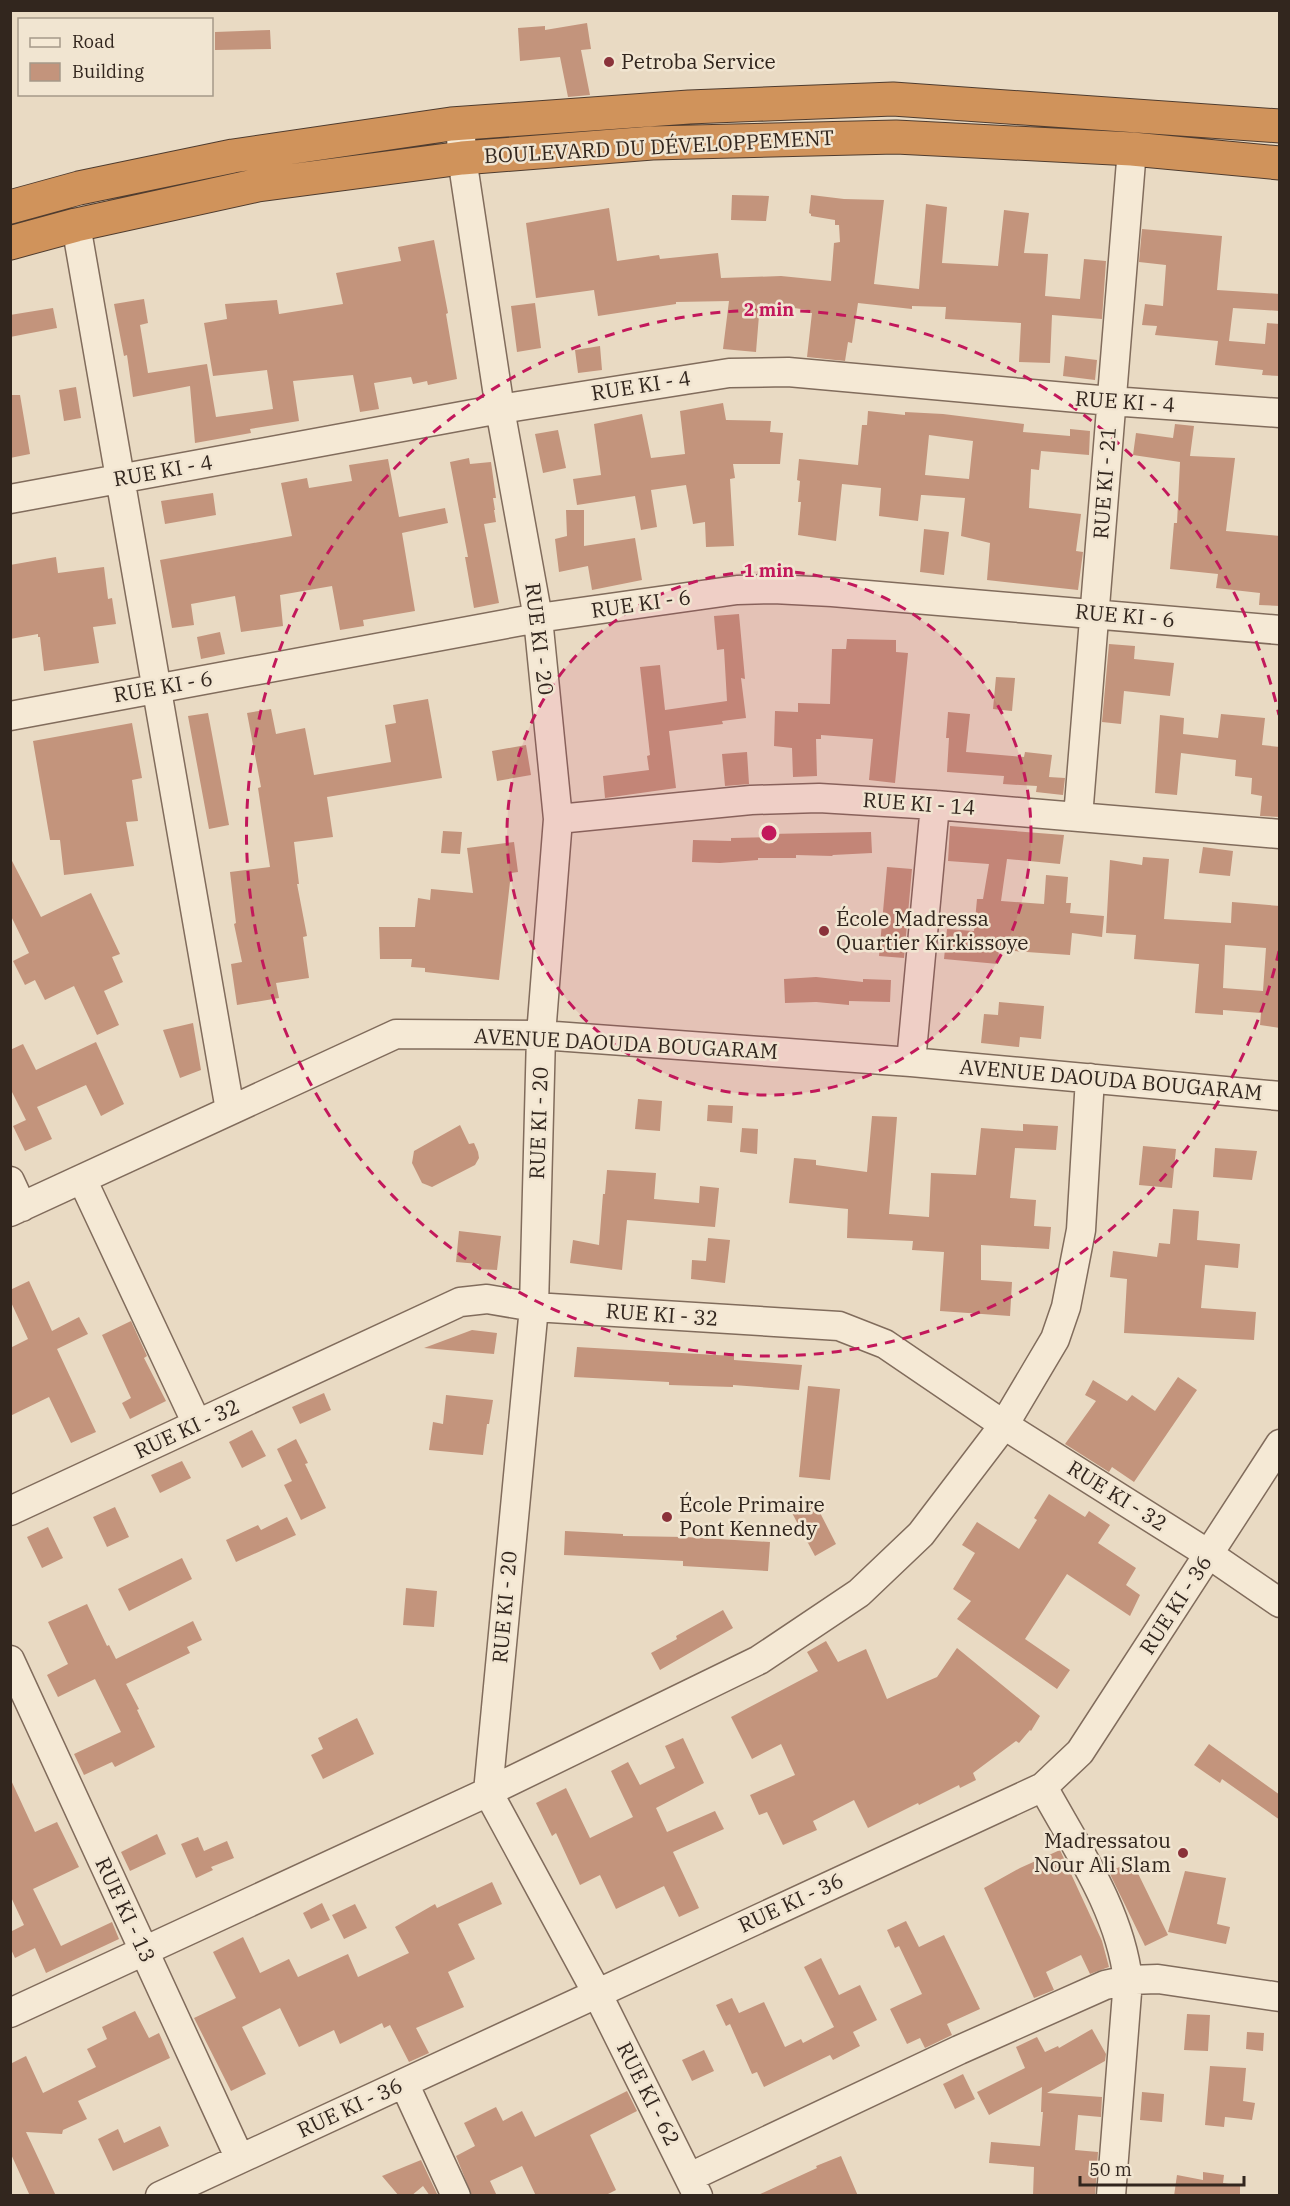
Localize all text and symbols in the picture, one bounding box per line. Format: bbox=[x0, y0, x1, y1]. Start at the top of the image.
legend bbox=[18, 18, 213, 96]
text: Road bbox=[72, 30, 115, 53]
place label: Petroba Service bbox=[621, 47, 776, 75]
marker: Petroba Service bbox=[602, 55, 616, 69]
text: Building bbox=[72, 60, 144, 83]
street label: BOULEVARD DU DÉVELOPPEMENT bbox=[483, 123, 835, 169]
text: 2 min bbox=[744, 298, 794, 321]
street label: RUE KI - 4 bbox=[589, 363, 693, 407]
street label: RUE KI - 4 bbox=[1074, 384, 1176, 418]
street label: RUE KI - 21 bbox=[1086, 426, 1122, 540]
street label: RUE KI - 4 bbox=[111, 448, 215, 493]
text: 1 min bbox=[744, 559, 794, 582]
street label: RUE KI - 20 bbox=[519, 581, 561, 697]
street label: RUE KI - 6 bbox=[589, 582, 692, 624]
street label: RUE KI - 6 bbox=[1074, 597, 1176, 633]
street label: RUE KI - 6 bbox=[111, 664, 215, 709]
street label: RUE KI - 14 bbox=[862, 785, 976, 821]
centre of rings bbox=[759, 823, 779, 843]
place label: École Madressa Quartier Kirkissoye bbox=[836, 904, 1029, 956]
marker: École Madressa Quartier Kirkissoye bbox=[817, 924, 831, 938]
street label: AVENUE DAOUDA BOUGARAM bbox=[474, 1021, 779, 1065]
street label: AVENUE DAOUDA BOUGARAM bbox=[958, 1052, 1264, 1106]
street label: RUE KI - 20 bbox=[522, 1066, 554, 1180]
street label: RUE KI - 32 bbox=[605, 1296, 719, 1332]
street label: RUE KI - 32 bbox=[129, 1392, 244, 1465]
street label: RUE KI - 32 bbox=[1062, 1453, 1173, 1537]
place label: École Primaire Pont Kennedy bbox=[679, 1490, 825, 1542]
marker: École Primaire Pont Kennedy bbox=[660, 1510, 674, 1524]
street label: RUE KI - 20 bbox=[485, 1549, 523, 1664]
street label: RUE KI - 36 bbox=[1133, 1549, 1218, 1659]
place label: Madressatou Nour Ali Slam bbox=[1034, 1826, 1171, 1878]
marker: Madressatou Nour Ali Slam bbox=[1176, 1846, 1190, 1860]
street label: RUE KI - 13 bbox=[89, 1852, 162, 1967]
street label: RUE KI - 36 bbox=[733, 1866, 848, 1939]
street label: RUE KI - 62 bbox=[611, 2037, 687, 2150]
street label: RUE KI - 36 bbox=[292, 2071, 407, 2144]
scale bar bbox=[1080, 2149, 1244, 2187]
text: 50 m bbox=[1089, 2158, 1132, 2181]

